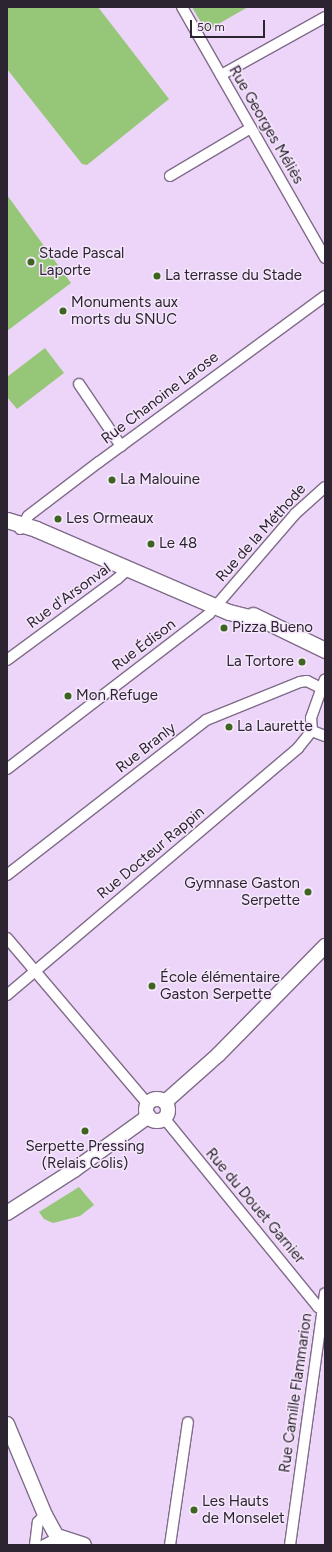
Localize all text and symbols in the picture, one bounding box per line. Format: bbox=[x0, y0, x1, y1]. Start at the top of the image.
scale bar bbox=[192, 12, 267, 38]
text: 50 m bbox=[197, 20, 225, 34]
street label: Rue Georges Méliès bbox=[225, 63, 307, 187]
place label: Stade Pascal Laporte bbox=[39, 244, 124, 279]
marker: Stade Pascal Laporte bbox=[26, 257, 36, 267]
place label: La terrasse du Stade bbox=[165, 267, 302, 285]
marker: La terrasse du Stade bbox=[152, 271, 162, 281]
place label: Monuments aux morts du SNUC bbox=[71, 293, 178, 328]
marker: Monuments aux morts du SNUC bbox=[58, 306, 68, 316]
street label: Rue Chanoine Larose bbox=[98, 348, 222, 448]
place label: La Malouine bbox=[120, 471, 200, 489]
marker: La Malouine bbox=[107, 475, 117, 485]
street label: Rue de la Méthode bbox=[212, 480, 310, 586]
place label: Les Ormeaux bbox=[66, 510, 153, 528]
marker: Les Ormeaux bbox=[53, 514, 63, 524]
place label: Le 48 bbox=[159, 535, 197, 553]
marker: Le 48 bbox=[146, 539, 156, 549]
street label: Rue d'Arsonval bbox=[24, 560, 114, 632]
street label: Rue Édison bbox=[109, 615, 179, 675]
place label: Pizza Bueno bbox=[232, 619, 313, 637]
marker: Pizza Bueno bbox=[219, 623, 229, 633]
place label: La Tortore bbox=[226, 653, 294, 671]
marker: La Tortore bbox=[297, 657, 307, 667]
place label: Mon Refuge bbox=[76, 687, 158, 705]
marker: Mon Refuge bbox=[63, 691, 73, 701]
place label: La Laurette bbox=[237, 718, 313, 736]
street label: Rue Branly bbox=[112, 719, 180, 777]
marker: La Laurette bbox=[224, 722, 234, 732]
street label: Rue Docteur Rappin bbox=[94, 803, 208, 903]
place label: Gymnase Gaston Serpette bbox=[184, 874, 300, 909]
marker: Gymnase Gaston Serpette bbox=[303, 887, 313, 897]
place label: École élémentaire Gaston Serpette bbox=[160, 968, 280, 1003]
marker: École élémentaire Gaston Serpette bbox=[147, 981, 157, 991]
marker: Serpette Pressing (Relais Colis) bbox=[80, 1126, 90, 1136]
place label: Serpette Pressing (Relais Colis) bbox=[25, 1137, 145, 1172]
street label: Rue du Douet Garnier bbox=[202, 1145, 308, 1267]
street label: Rue Camille Flammarion bbox=[276, 1312, 316, 1474]
place label: Les Hauts de Monselet bbox=[202, 1492, 285, 1527]
marker: Les Hauts de Monselet bbox=[189, 1505, 199, 1515]

